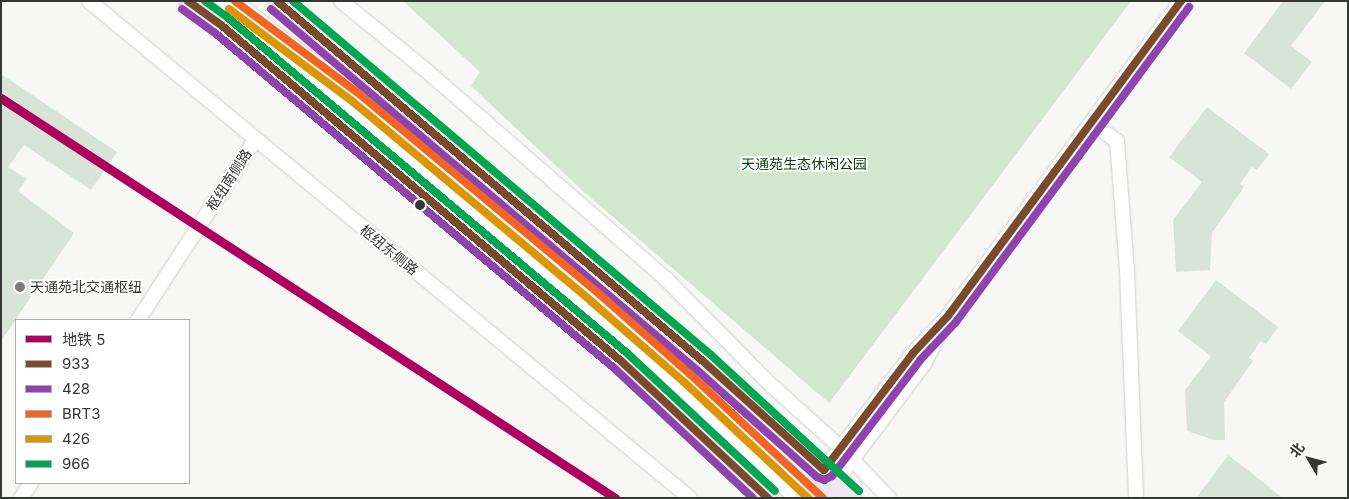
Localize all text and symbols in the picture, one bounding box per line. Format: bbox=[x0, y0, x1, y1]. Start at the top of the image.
street label: 枢纽南侧路 bbox=[203, 146, 255, 214]
park label: 天通苑生态休闲公园 bbox=[741, 156, 867, 172]
unlabelled marker bbox=[415, 200, 425, 210]
street label: 枢纽东侧路 bbox=[357, 221, 421, 279]
place label: 天通苑北交通枢纽 bbox=[30, 279, 142, 295]
marker: 天通苑北交通枢纽 bbox=[14, 281, 26, 293]
legend bbox=[15, 319, 190, 484]
text: 地铁 5 bbox=[62, 330, 105, 349]
text: 933 bbox=[62, 354, 90, 373]
text: 428 bbox=[62, 379, 90, 398]
text: BRT3 bbox=[62, 404, 100, 423]
text: 426 bbox=[62, 429, 90, 448]
north arrow bbox=[1284, 434, 1334, 484]
text: 北 bbox=[1286, 439, 1308, 460]
text: 966 bbox=[62, 454, 90, 473]

